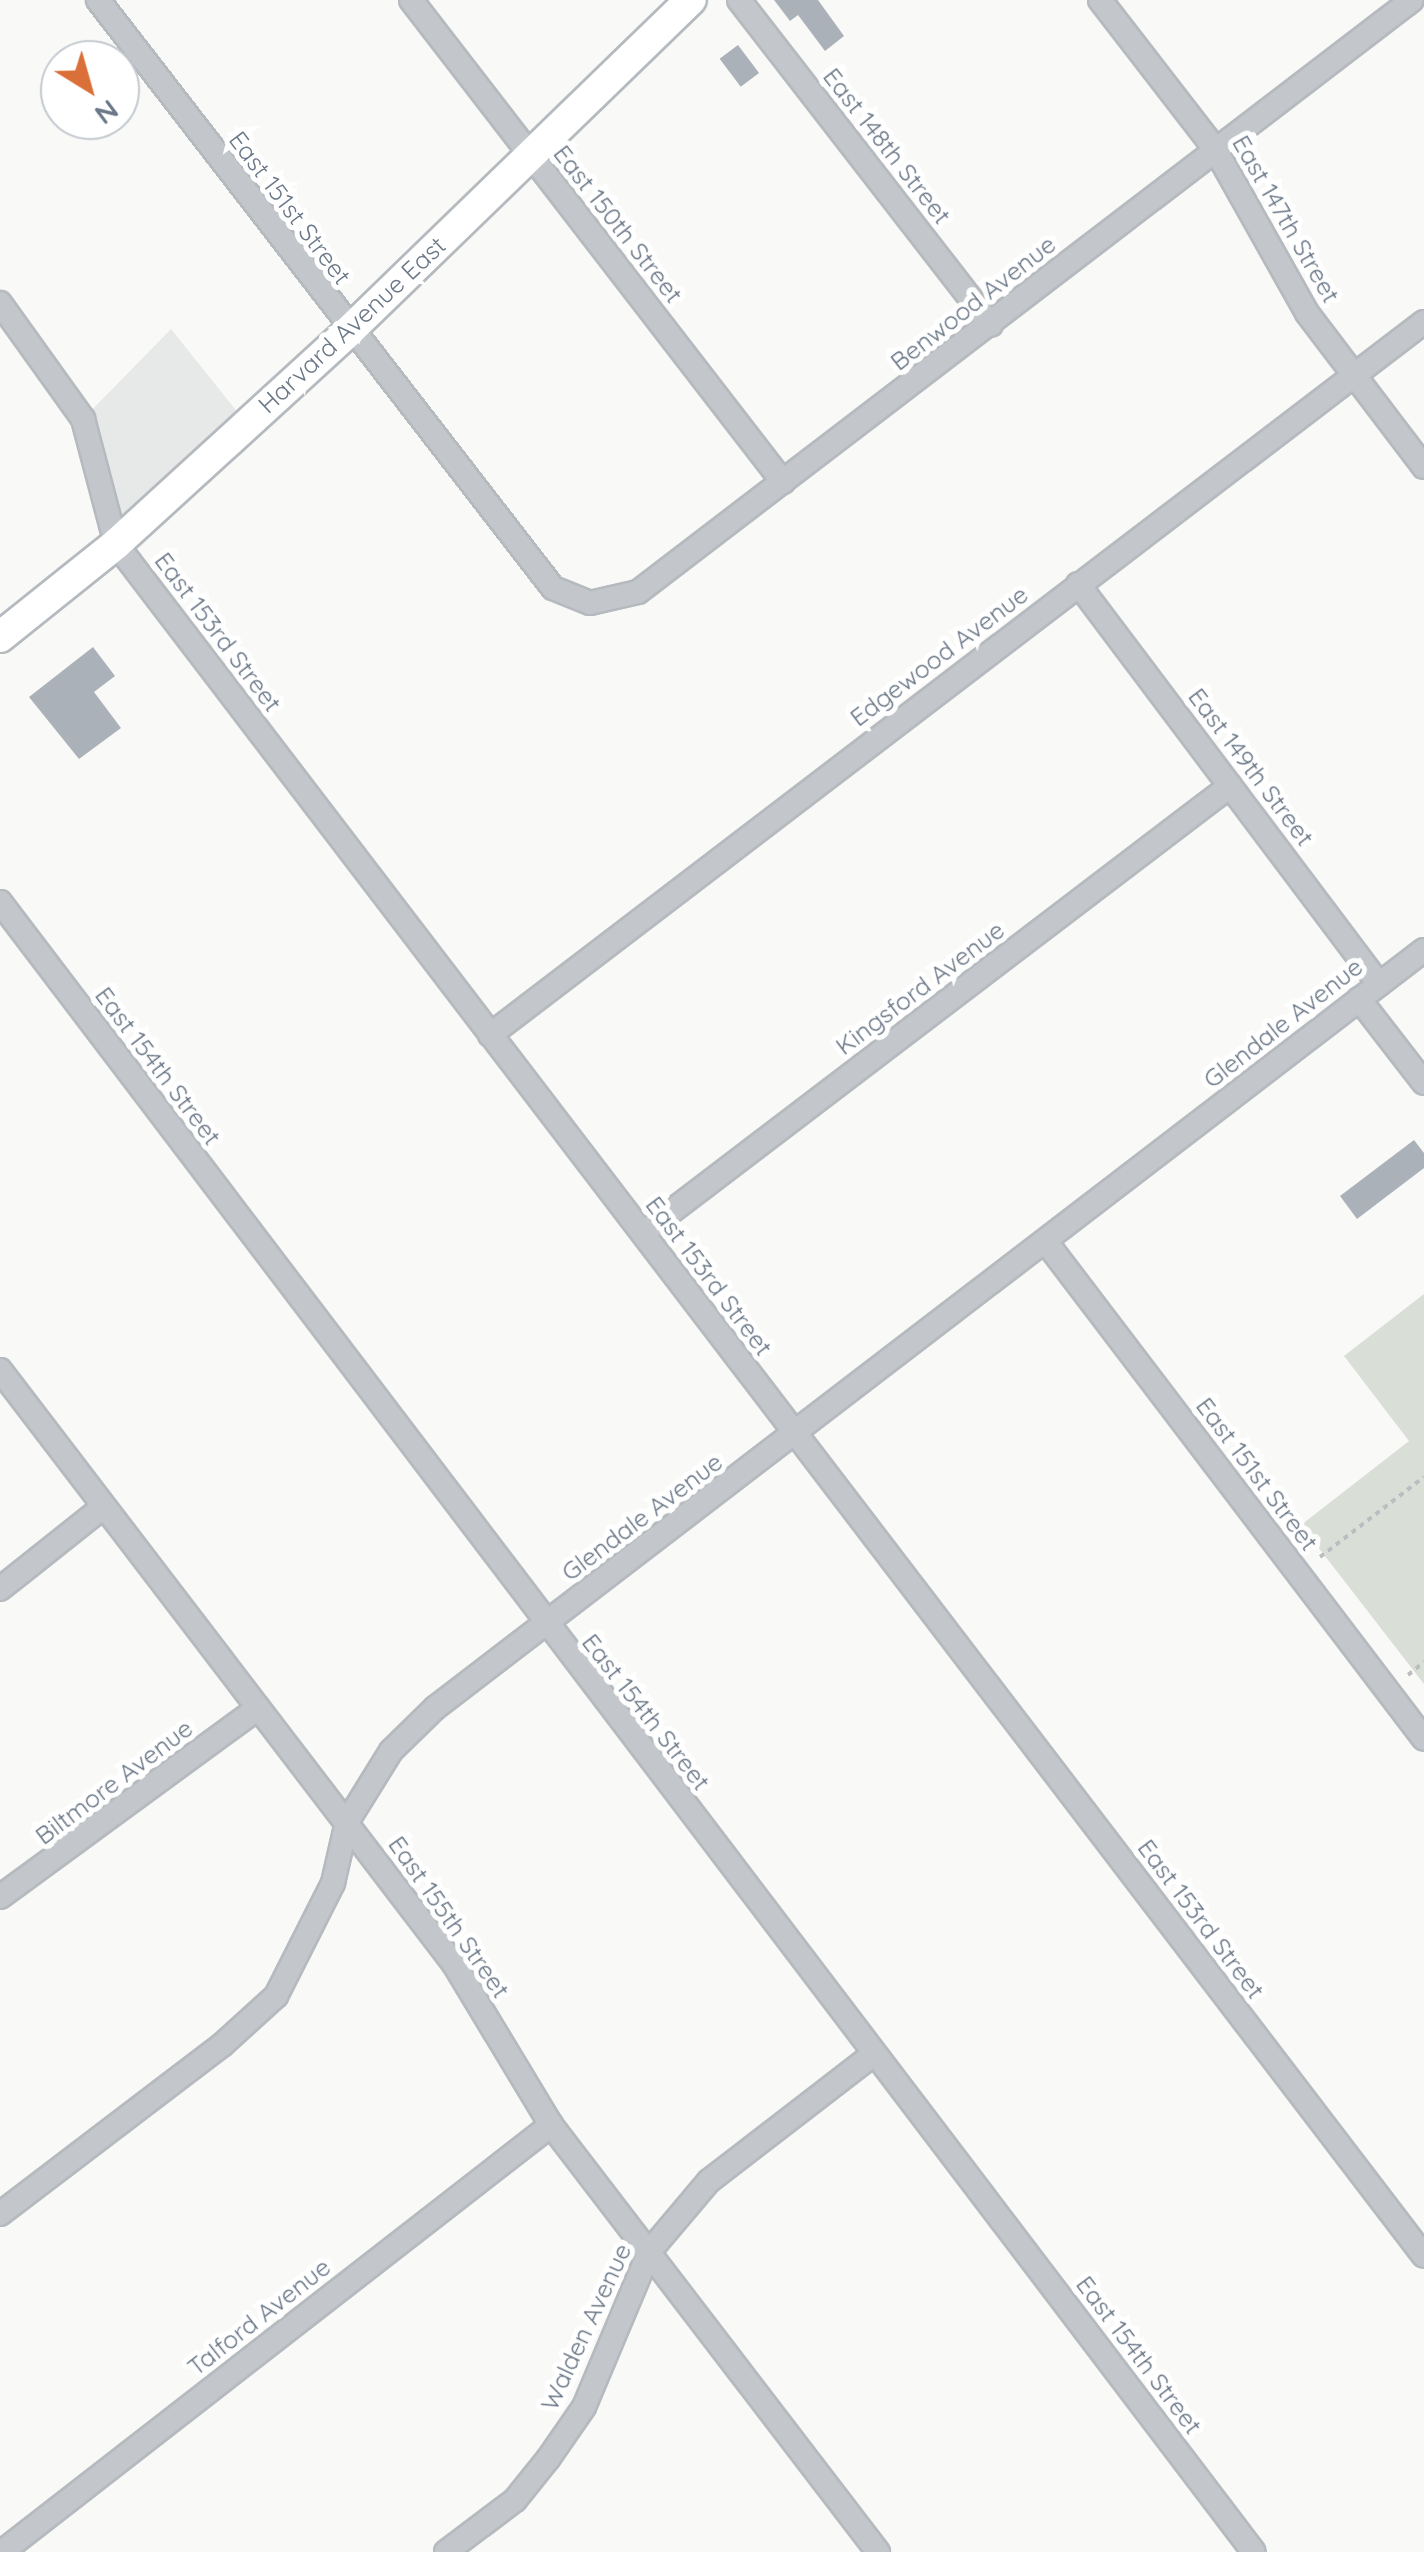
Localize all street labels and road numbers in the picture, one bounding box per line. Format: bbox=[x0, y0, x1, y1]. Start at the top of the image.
street label: East 148th Street bbox=[817, 62, 957, 230]
street label: East 151st Street bbox=[223, 126, 357, 290]
street label: East 147th Street bbox=[1226, 130, 1346, 308]
street label: East 150th Street bbox=[547, 139, 689, 309]
street label: Benwood Avenue bbox=[884, 229, 1062, 377]
street label: Harvard Avenue East bbox=[252, 230, 452, 420]
street label: East 153rd Street bbox=[148, 546, 288, 718]
street label: Edgewood Avenue bbox=[844, 579, 1034, 733]
street label: East 149th Street bbox=[1182, 682, 1320, 852]
street label: Kingsford Avenue bbox=[830, 915, 1010, 1061]
street label: Glendale Avenue bbox=[1197, 952, 1369, 1094]
street label: East 154th Street bbox=[89, 981, 227, 1151]
street label: East 153rd Street bbox=[639, 1190, 779, 1362]
street label: East 151st Street bbox=[1190, 1392, 1324, 1556]
street label: Glendale Avenue bbox=[556, 1447, 728, 1587]
street label: East 154th Street bbox=[576, 1628, 716, 1796]
street label: Biltmore Avenue bbox=[29, 1713, 199, 1851]
street label: East 155th Street bbox=[382, 1830, 516, 2004]
street label: East 153rd Street bbox=[1131, 1833, 1271, 2005]
street label: Walden Avenue bbox=[534, 2239, 638, 2415]
street label: Talford Avenue bbox=[182, 2252, 336, 2382]
street label: East 154th Street bbox=[1070, 2270, 1208, 2440]

